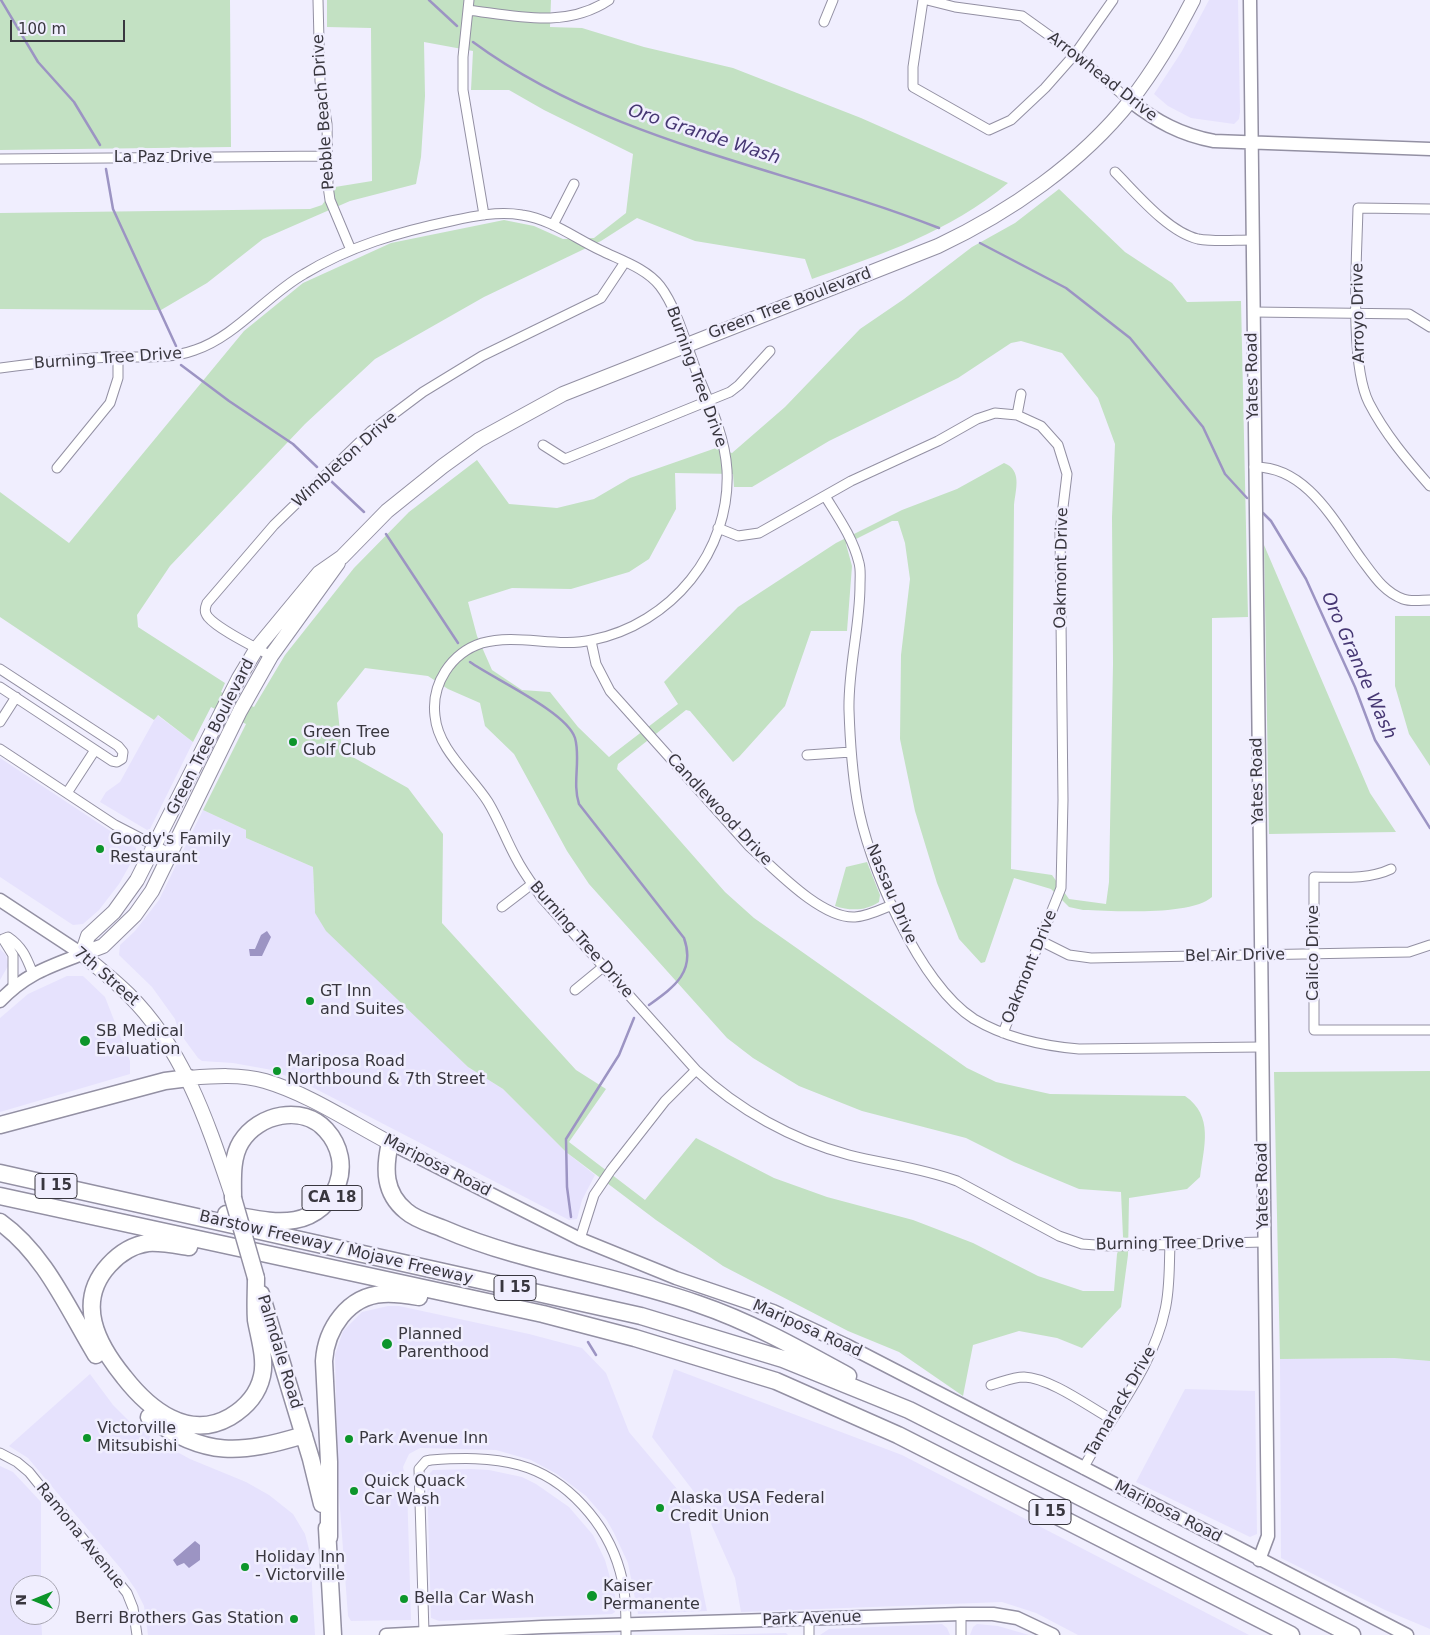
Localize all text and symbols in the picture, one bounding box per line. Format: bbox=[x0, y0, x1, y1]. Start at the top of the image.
scale bar bbox=[12, 10, 128, 42]
text: 100 m bbox=[18, 20, 66, 38]
street label: Arrowhead Drive bbox=[1043, 28, 1161, 126]
street label: Pebble Beach Drive bbox=[309, 34, 339, 190]
water label: Oro Grande Wash bbox=[625, 100, 783, 170]
street label: La Paz Drive bbox=[114, 148, 212, 168]
street label: Arroyo Drive bbox=[1349, 263, 1369, 363]
street label: Green Tree Boulevard bbox=[706, 264, 874, 344]
street label: Burning Tree Drive bbox=[662, 304, 730, 450]
street label: Yates Road bbox=[1243, 332, 1263, 420]
street label: Burning Tree Drive bbox=[33, 344, 183, 374]
street label: Wimbleton Drive bbox=[289, 408, 401, 512]
street label: Oakmont Drive bbox=[1051, 507, 1073, 629]
water label: Oro Grande Wash bbox=[1316, 589, 1400, 743]
street label: Green Tree Boulevard bbox=[163, 656, 259, 818]
place label: Green Tree Golf Club bbox=[303, 723, 390, 761]
marker: Green Tree Golf Club bbox=[287, 736, 299, 748]
street label: Yates Road bbox=[1248, 737, 1268, 825]
street label: Candlewood Drive bbox=[662, 750, 776, 870]
place label: Goody's Family Restaurant bbox=[110, 830, 231, 868]
street label: Nassau Drive bbox=[861, 841, 921, 947]
marker: Goody's Family Restaurant bbox=[94, 843, 106, 855]
street label: Burning Tree Drive bbox=[525, 878, 637, 1002]
street label: Calico Drive bbox=[1304, 905, 1324, 1001]
street label: Oakmont Drive bbox=[998, 907, 1062, 1027]
street label: 7th Street bbox=[69, 943, 143, 1011]
street label: Bel Air Drive bbox=[1185, 946, 1285, 966]
place label: GT Inn and Suites bbox=[320, 982, 404, 1020]
marker: GT Inn and Suites bbox=[304, 995, 316, 1007]
place label: SB Medical Evaluation bbox=[96, 1022, 184, 1060]
marker: SB Medical Evaluation bbox=[78, 1034, 92, 1048]
place label: Mariposa Road Northbound & 7th Street bbox=[287, 1052, 485, 1090]
marker: Mariposa Road Northbound & 7th Street bbox=[271, 1065, 283, 1077]
street label: Mariposa Road bbox=[380, 1131, 494, 1201]
street label: Yates Road bbox=[1253, 1142, 1273, 1230]
road number: I 15 bbox=[35, 1174, 77, 1198]
road number: CA 18 bbox=[302, 1186, 362, 1210]
street label: Barstow Freeway / Mojave Freeway bbox=[197, 1207, 475, 1289]
street label: Burning Tree Drive bbox=[1096, 1233, 1244, 1255]
road number: I 15 bbox=[494, 1276, 536, 1300]
street label: Palmdale Road bbox=[253, 1293, 305, 1411]
street label: Mariposa Road bbox=[749, 1296, 865, 1362]
place label: Planned Parenthood bbox=[398, 1325, 489, 1363]
marker: Planned Parenthood bbox=[380, 1337, 394, 1351]
street label: Tamarack Drive bbox=[1082, 1343, 1160, 1461]
place label: Victorville Mitsubishi bbox=[97, 1419, 178, 1457]
place label: Park Avenue Inn bbox=[359, 1429, 488, 1449]
marker: Victorville Mitsubishi bbox=[81, 1432, 93, 1444]
marker: Park Avenue Inn bbox=[343, 1433, 355, 1445]
place label: Quick Quack Car Wash bbox=[364, 1472, 465, 1510]
street label: Mariposa Road bbox=[1111, 1477, 1225, 1547]
street label: Ramona Avenue bbox=[32, 1479, 128, 1593]
marker: Quick Quack Car Wash bbox=[348, 1485, 360, 1497]
place label: Alaska USA Federal Credit Union bbox=[670, 1489, 825, 1527]
road number: I 15 bbox=[1029, 1500, 1071, 1524]
marker: Alaska USA Federal Credit Union bbox=[654, 1502, 666, 1514]
place label: Holiday Inn - Victorville bbox=[255, 1548, 345, 1586]
marker: Holiday Inn - Victorville bbox=[239, 1561, 251, 1573]
north arrow bbox=[10, 1575, 60, 1625]
place label: Kaiser Permanente bbox=[603, 1577, 700, 1615]
place label: Bella Car Wash bbox=[414, 1589, 534, 1609]
marker: Kaiser Permanente bbox=[585, 1589, 599, 1603]
marker: Bella Car Wash bbox=[398, 1593, 410, 1605]
text: N bbox=[13, 1594, 29, 1606]
street label: Park Avenue bbox=[762, 1608, 862, 1630]
place label: Berri Brothers Gas Station bbox=[75, 1609, 284, 1629]
marker: Berri Brothers Gas Station bbox=[288, 1613, 300, 1625]

